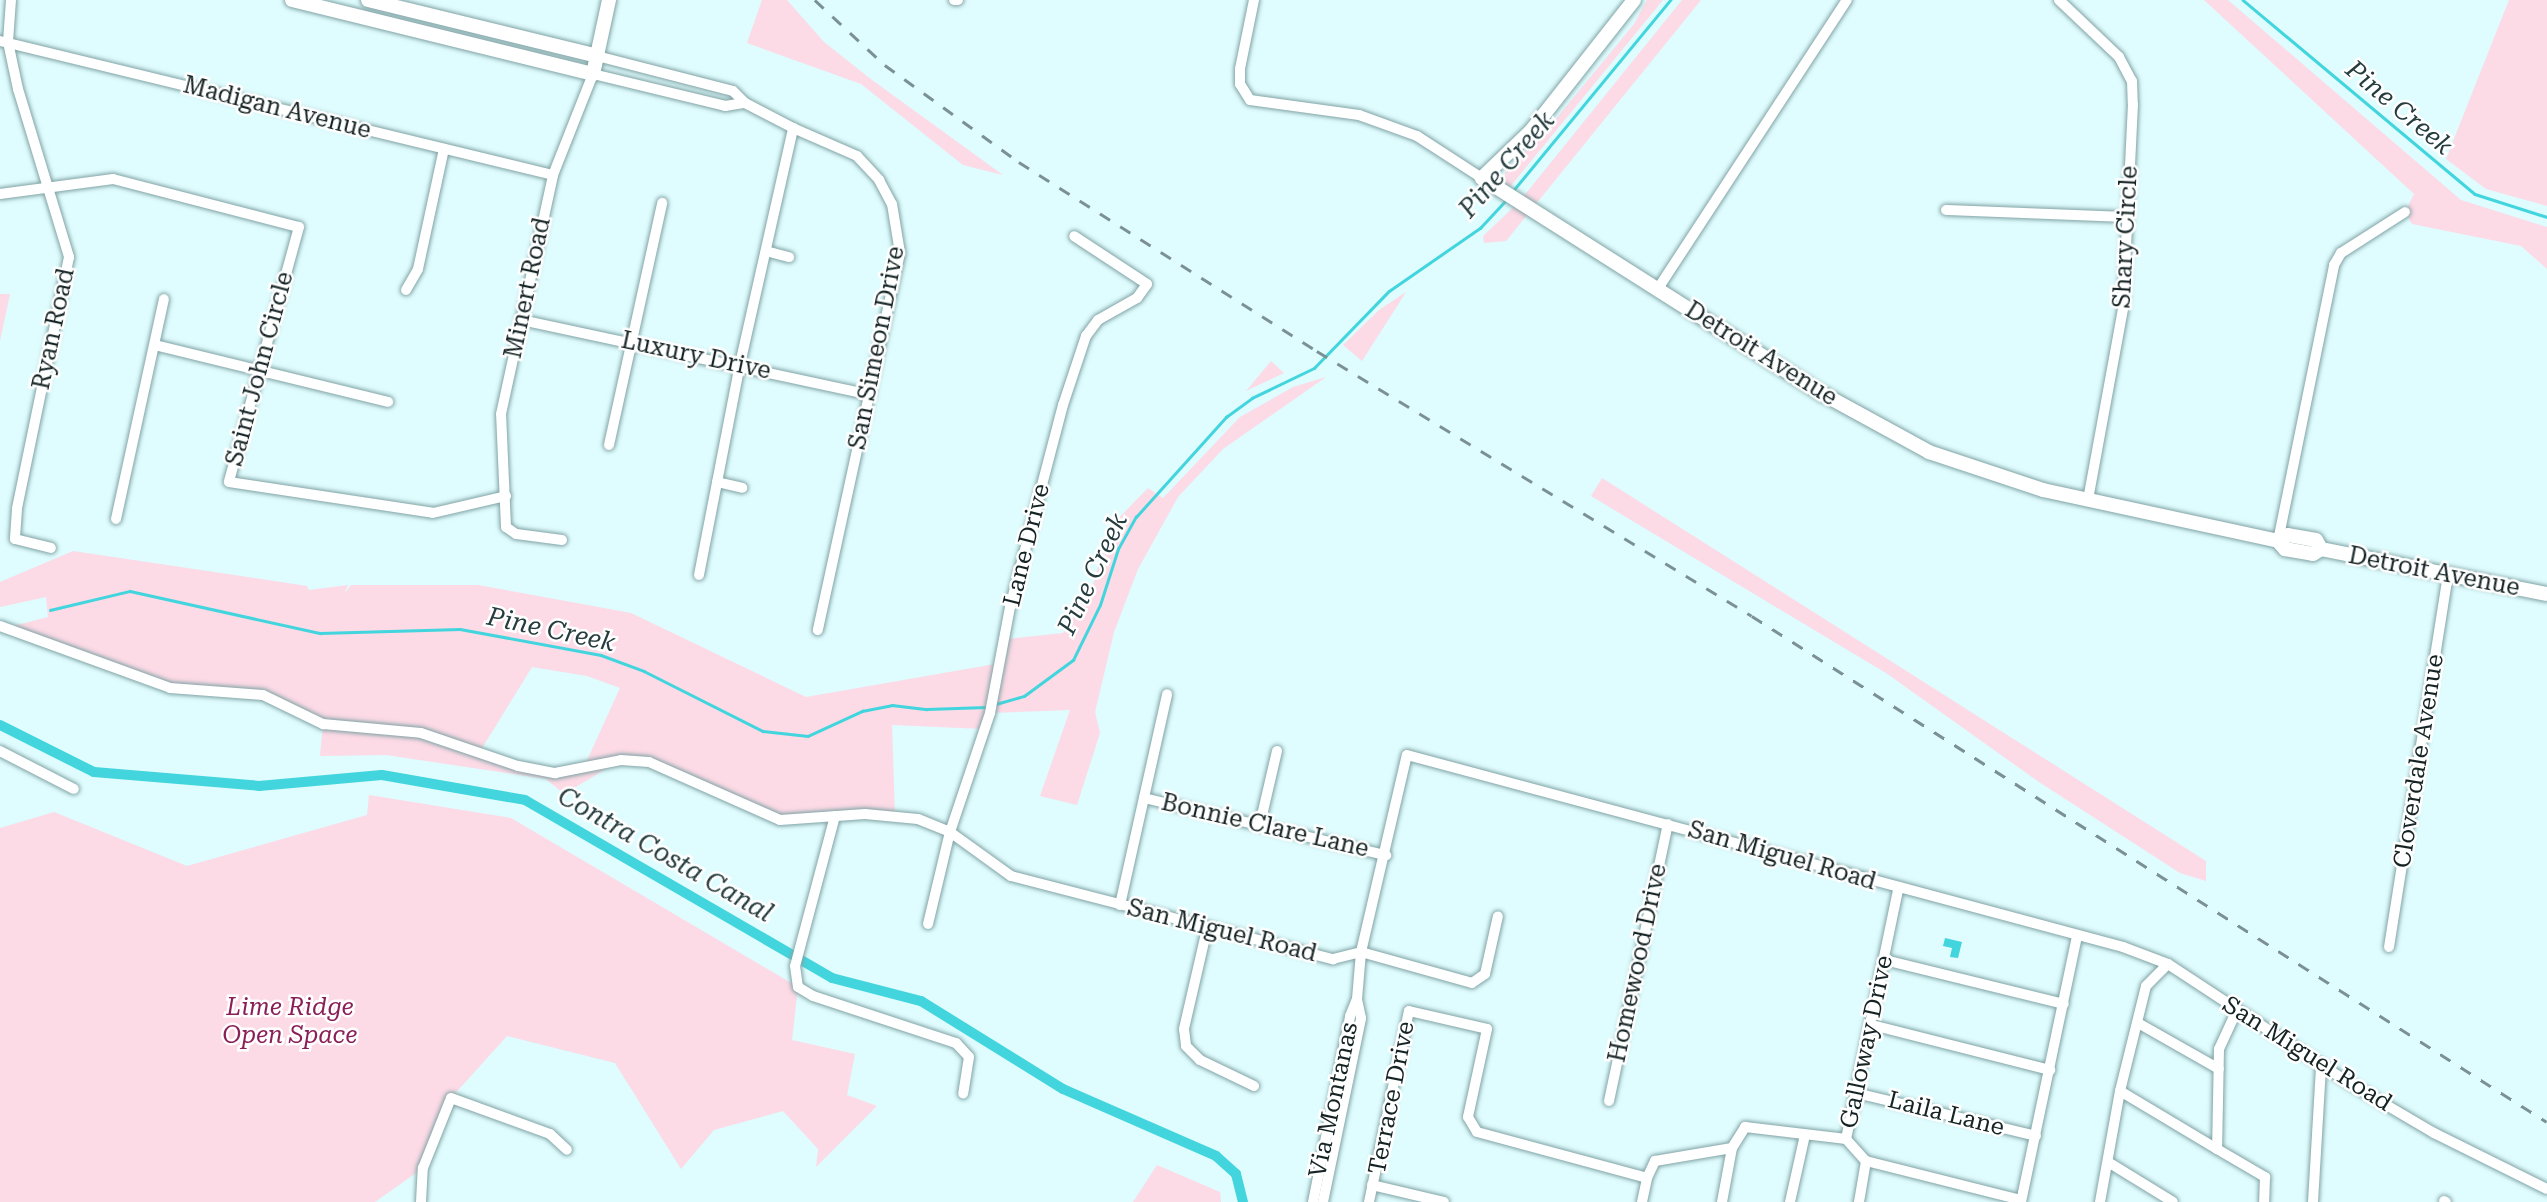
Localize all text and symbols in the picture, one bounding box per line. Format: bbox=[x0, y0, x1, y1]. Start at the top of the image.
water label: Pine Creek bbox=[2339, 54, 2459, 162]
street label: Madigan Avenue bbox=[180, 71, 374, 145]
water label: Pine Creek bbox=[1453, 106, 1561, 224]
street label: Shary Circle bbox=[2108, 165, 2144, 309]
street label: Minert Road bbox=[499, 215, 557, 361]
street label: San Simeon Drive bbox=[843, 244, 911, 452]
street label: Ryan Road bbox=[27, 266, 81, 392]
street label: Saint John Circle bbox=[220, 269, 300, 469]
street label: Detroit Avenue bbox=[1680, 296, 1842, 412]
street label: Luxury Drive bbox=[619, 326, 773, 386]
street label: Lane Drive bbox=[998, 481, 1056, 609]
water label: Pine Creek bbox=[1051, 508, 1135, 640]
street label: Detroit Avenue bbox=[2346, 541, 2522, 603]
water label: Pine Creek bbox=[484, 601, 618, 659]
street label: Cloverdale Avenue bbox=[2388, 652, 2450, 870]
water label: Contra Costa Canal bbox=[552, 781, 778, 929]
street label: Bonnie Clare Lane bbox=[1158, 788, 1372, 864]
street label: San Miguel Road bbox=[1685, 815, 1879, 897]
street label: Homewood Drive bbox=[1603, 861, 1673, 1065]
street label: San Miguel Road bbox=[1124, 894, 1320, 968]
street label: Galloway Drive bbox=[1835, 953, 1899, 1131]
street label: San Miguel Road bbox=[2217, 990, 2397, 1118]
park label: Lime Ridge Open Space bbox=[222, 994, 358, 1050]
street label: Terrace Drive bbox=[1363, 1019, 1421, 1177]
street label: Via Montanas bbox=[1303, 1020, 1365, 1180]
street label: Laila Lane bbox=[1885, 1086, 2007, 1142]

